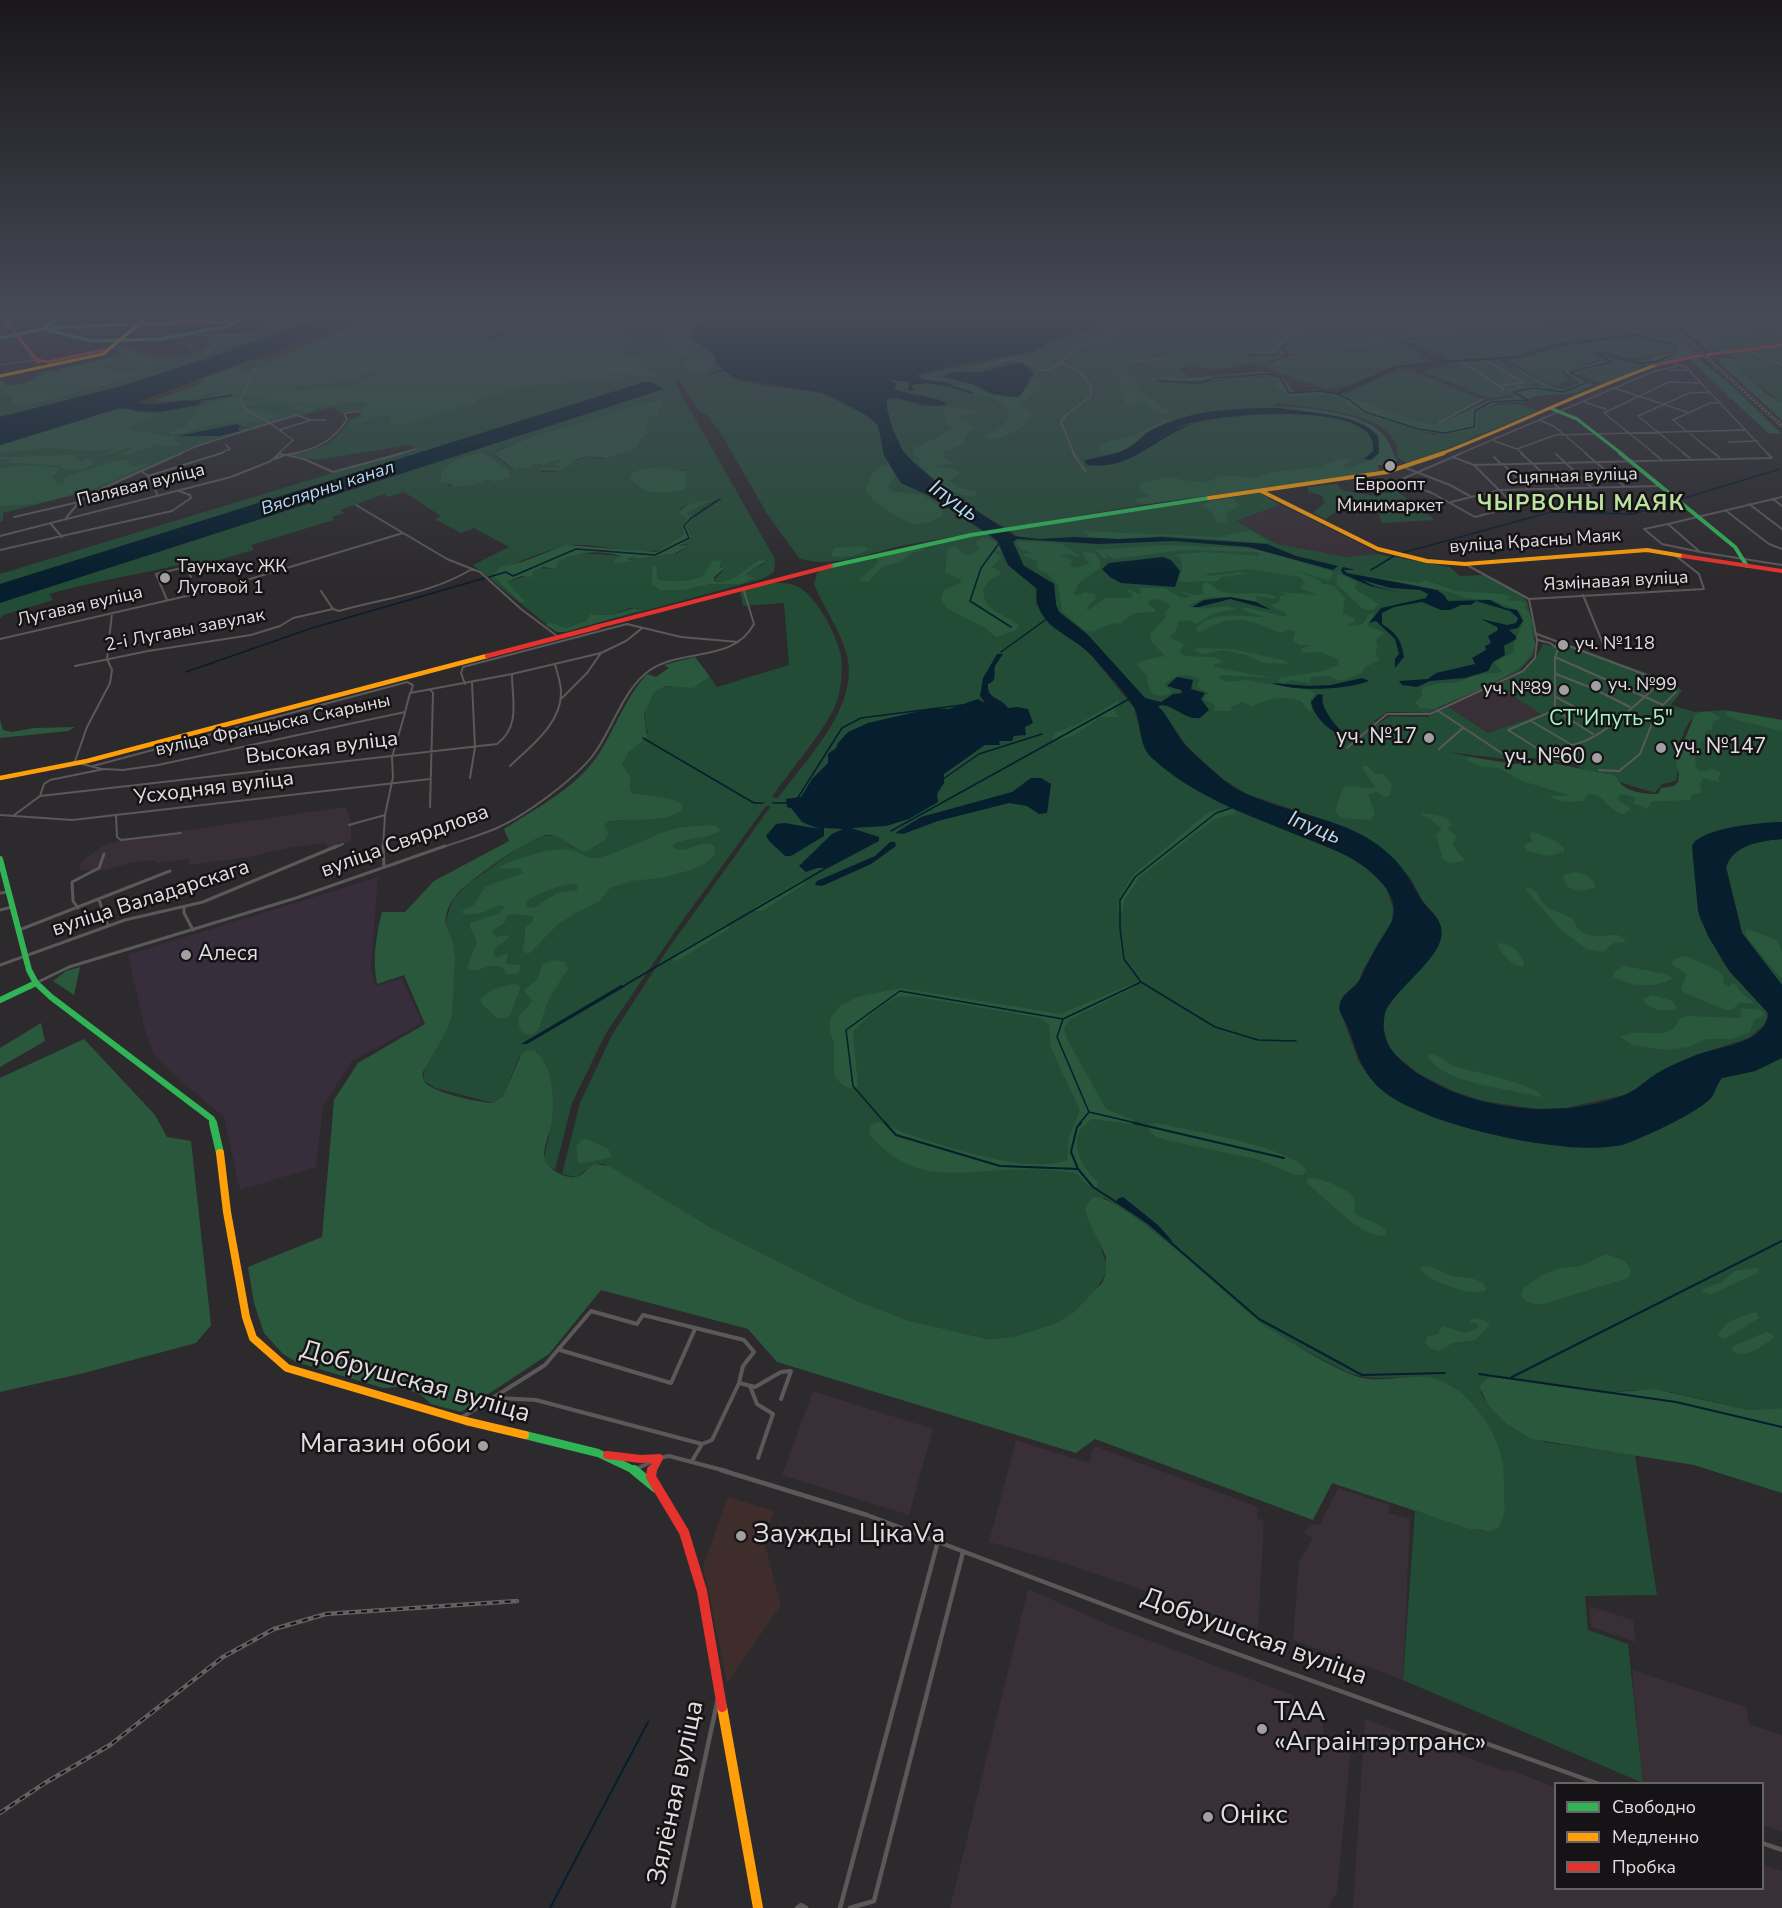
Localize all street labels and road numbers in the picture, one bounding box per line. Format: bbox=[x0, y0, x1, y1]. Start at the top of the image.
street label: Палявая вуліца bbox=[75, 460, 207, 512]
street label: Сцяпная вуліца bbox=[1506, 464, 1638, 490]
street label: вуліца Красны Маяк bbox=[1449, 525, 1621, 559]
street label: Язмінавая вуліца bbox=[1543, 567, 1689, 597]
street label: Лугавая вуліца bbox=[15, 582, 145, 632]
street label: 2-і Лугавы завулак bbox=[103, 605, 267, 657]
street label: вуліца Францыска Скарыны bbox=[154, 691, 392, 761]
street label: Высокая вуліца bbox=[244, 727, 400, 771]
street label: Усходняя вуліца bbox=[133, 767, 295, 811]
street label: вуліца Свярдлова bbox=[318, 800, 492, 884]
street label: вуліца Валадарскага bbox=[49, 855, 253, 943]
street label: Добрушская вуліца bbox=[296, 1335, 534, 1431]
street label: Добрушская вуліца bbox=[1137, 1583, 1371, 1693]
street label: Зялёная вуліца bbox=[642, 1698, 712, 1888]

